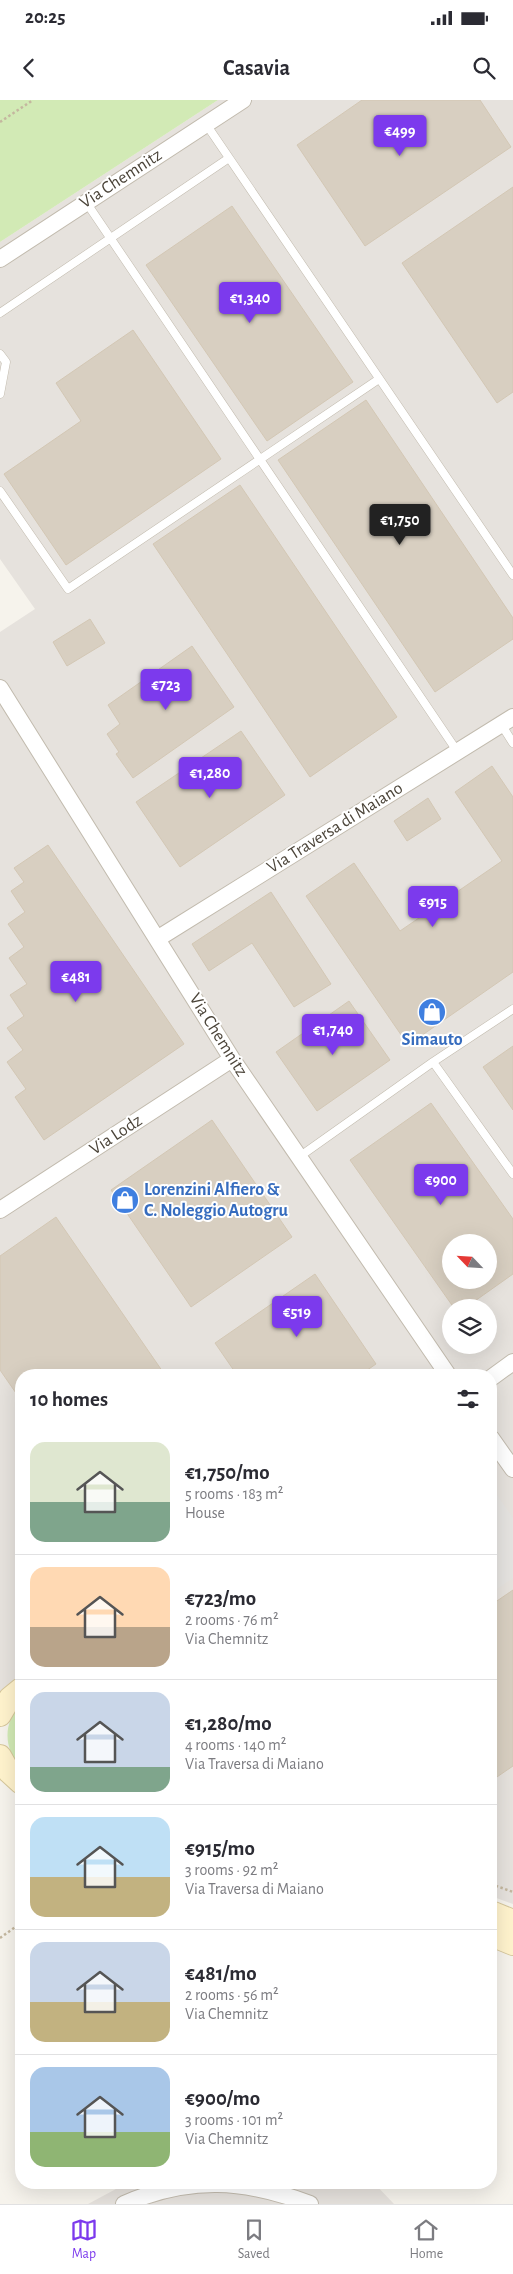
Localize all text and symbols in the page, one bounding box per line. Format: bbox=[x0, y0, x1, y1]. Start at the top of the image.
text: 20:25 bbox=[25, 8, 65, 27]
icon: back bbox=[15, 54, 43, 82]
icon: search bbox=[470, 54, 498, 82]
text: Casavia bbox=[223, 57, 290, 79]
pin: €499 bbox=[370, 115, 430, 157]
text: €499 bbox=[385, 123, 415, 139]
street label: Via Chemnitz bbox=[77, 146, 165, 212]
pin: €1,340 bbox=[209, 282, 291, 324]
text: €1,340 bbox=[230, 290, 270, 306]
pin: €1,750 bbox=[359, 504, 441, 546]
text: €1,750 bbox=[380, 512, 420, 528]
pin: €723 bbox=[136, 668, 196, 711]
text: €723 bbox=[152, 677, 180, 693]
pin: €1,280 bbox=[169, 756, 251, 799]
text: €1,280 bbox=[190, 765, 230, 781]
street label: Via Traversa di Maiano bbox=[264, 779, 406, 877]
pin: €915 bbox=[403, 886, 463, 928]
text: €915 bbox=[419, 894, 447, 910]
pin: €481 bbox=[46, 960, 106, 1003]
text: €481 bbox=[61, 969, 91, 985]
street label: Via Chemnitz bbox=[186, 990, 250, 1080]
shop icon: Simauto bbox=[417, 997, 447, 1027]
pin: €1,740 bbox=[292, 1014, 374, 1056]
text: €1,740 bbox=[313, 1022, 353, 1038]
place label: Simauto bbox=[401, 1031, 463, 1049]
street label: Via Lodz bbox=[87, 1111, 145, 1159]
pin: €900 bbox=[411, 1164, 471, 1206]
text: €900 bbox=[425, 1172, 457, 1188]
place label: Lorenzini Alfiero & C. Noleggio Autogru bbox=[144, 1181, 289, 1220]
shop icon: Lorenzini Alfiero & C. Noleggio Autogru bbox=[110, 1185, 140, 1215]
north arrow bbox=[442, 1234, 498, 1289]
map controls bbox=[442, 1234, 497, 1354]
pin: €519 bbox=[267, 1296, 327, 1338]
button: layers bbox=[442, 1299, 497, 1354]
text: €519 bbox=[283, 1304, 311, 1320]
icon: filters bbox=[454, 1385, 482, 1413]
text: 10 homes bbox=[30, 1389, 108, 1410]
icon: home bbox=[70, 1462, 130, 1522]
text: €1,750/mo bbox=[185, 1462, 270, 1483]
text: 5 rooms · 183 m² bbox=[185, 1486, 283, 1502]
text: House bbox=[185, 1505, 225, 1521]
icon: home bbox=[70, 1587, 130, 1647]
text: €723/mo bbox=[185, 1588, 256, 1609]
text: 2 rooms · 76 m² bbox=[185, 1612, 279, 1628]
text: Via Chemnitz bbox=[185, 1631, 268, 1647]
icon: home bbox=[70, 1712, 130, 1772]
text: €1,280/mo bbox=[185, 1713, 272, 1734]
text: 4 rooms · 140 m² bbox=[185, 1737, 286, 1753]
text: Via Traversa di Maiano bbox=[185, 1756, 324, 1772]
icon: home bbox=[70, 1837, 130, 1897]
text: €915/mo bbox=[185, 1838, 255, 1859]
text: 3 rooms · 92 m² bbox=[185, 1862, 278, 1878]
text: Via Traversa di Maiano bbox=[185, 1881, 324, 1897]
icon: home bbox=[70, 1962, 130, 2022]
text: €481/mo bbox=[185, 1963, 257, 1984]
text: 2 rooms · 56 m² bbox=[185, 1987, 279, 2003]
text: Via Chemnitz bbox=[185, 2006, 268, 2022]
icon: home bbox=[70, 2087, 130, 2147]
text: €900/mo bbox=[185, 2088, 260, 2109]
text: 3 rooms · 101 m² bbox=[185, 2112, 283, 2128]
text: Via Chemnitz bbox=[185, 2131, 268, 2147]
tab: Map bbox=[70, 2216, 98, 2263]
tab: Saved bbox=[238, 2216, 270, 2263]
tab: Home bbox=[409, 2216, 443, 2263]

